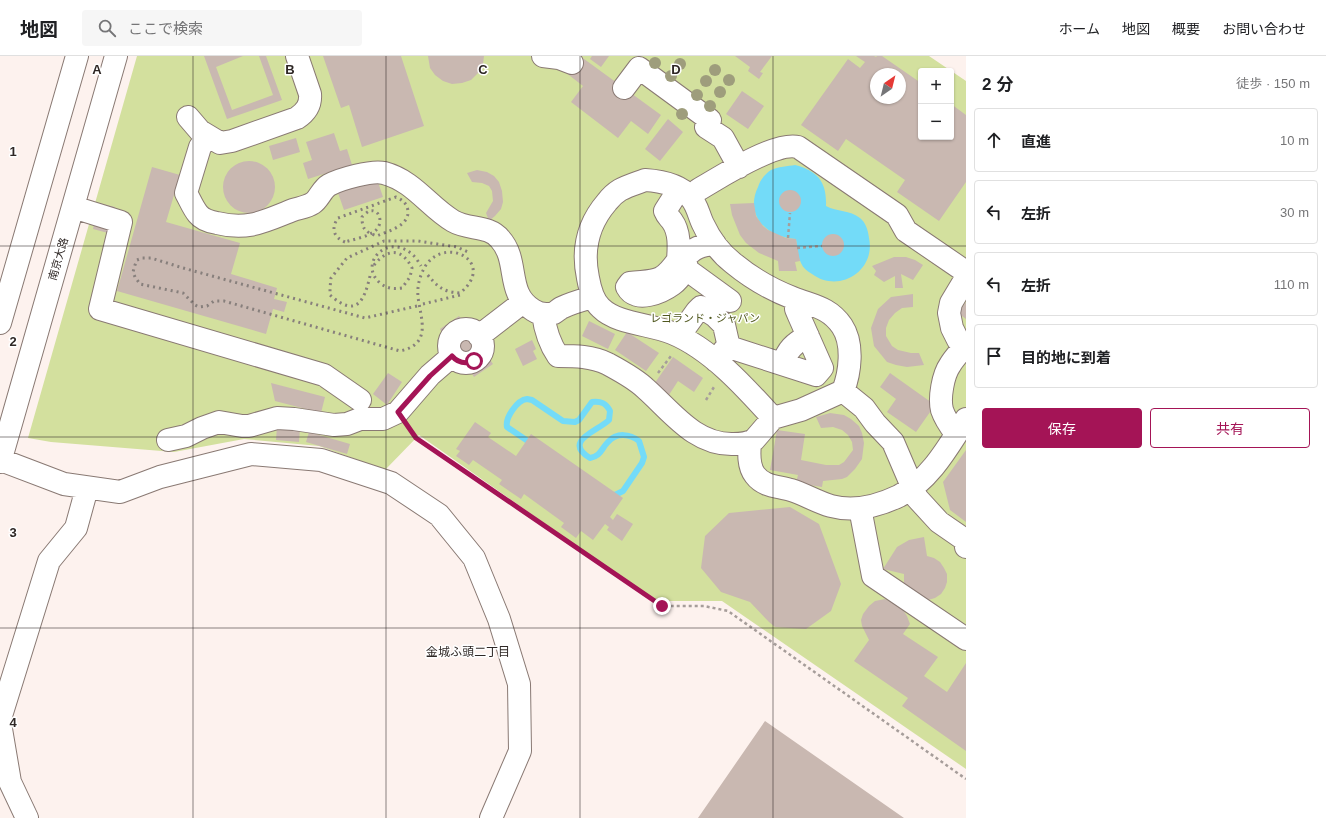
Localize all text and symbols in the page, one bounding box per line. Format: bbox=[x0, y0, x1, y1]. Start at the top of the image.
search box bbox=[82, 10, 362, 46]
icon: search bbox=[96, 17, 118, 39]
text: 地図 bbox=[20, 19, 58, 40]
text: ここで検索 bbox=[128, 20, 203, 37]
text: ホーム bbox=[1058, 21, 1100, 37]
text: 地図 bbox=[1122, 21, 1150, 37]
text: 概要 bbox=[1172, 21, 1200, 37]
text: お問い合わせ bbox=[1222, 21, 1306, 37]
text: A bbox=[92, 62, 102, 77]
text: B bbox=[285, 62, 295, 77]
text: C bbox=[478, 62, 488, 77]
text: D bbox=[671, 62, 681, 77]
north arrow bbox=[870, 68, 906, 104]
map controls bbox=[918, 68, 954, 140]
button: + bbox=[918, 68, 954, 104]
text: 2 分 bbox=[982, 75, 1013, 94]
text: 徒歩 · 150 m bbox=[1236, 76, 1310, 91]
button: − bbox=[918, 104, 954, 140]
icon: ahead bbox=[983, 129, 1005, 151]
text: 直進 bbox=[1021, 133, 1051, 150]
text: 10 m bbox=[1280, 133, 1309, 148]
text: 1 bbox=[9, 144, 17, 159]
icon: left bbox=[983, 201, 1005, 223]
text: 左折 bbox=[1021, 205, 1051, 222]
text: 30 m bbox=[1280, 205, 1309, 220]
street label: 南京大路 bbox=[46, 236, 70, 282]
icon: left bbox=[983, 273, 1005, 295]
text: 左折 bbox=[1021, 277, 1051, 294]
text: 110 m bbox=[1274, 277, 1309, 292]
park label: レゴランド・ジャパン bbox=[650, 312, 760, 324]
text: 2 bbox=[9, 334, 17, 349]
icon: arrive bbox=[983, 345, 1005, 367]
text: 目的地に到着 bbox=[1021, 349, 1111, 366]
route start bbox=[465, 352, 483, 370]
button: 保存 bbox=[982, 408, 1142, 448]
button: 共有 bbox=[1150, 408, 1310, 448]
text: 3 bbox=[9, 525, 17, 540]
route end bbox=[653, 597, 671, 615]
district label: 金城ふ頭二丁目 bbox=[426, 645, 510, 659]
text: 4 bbox=[9, 715, 17, 730]

